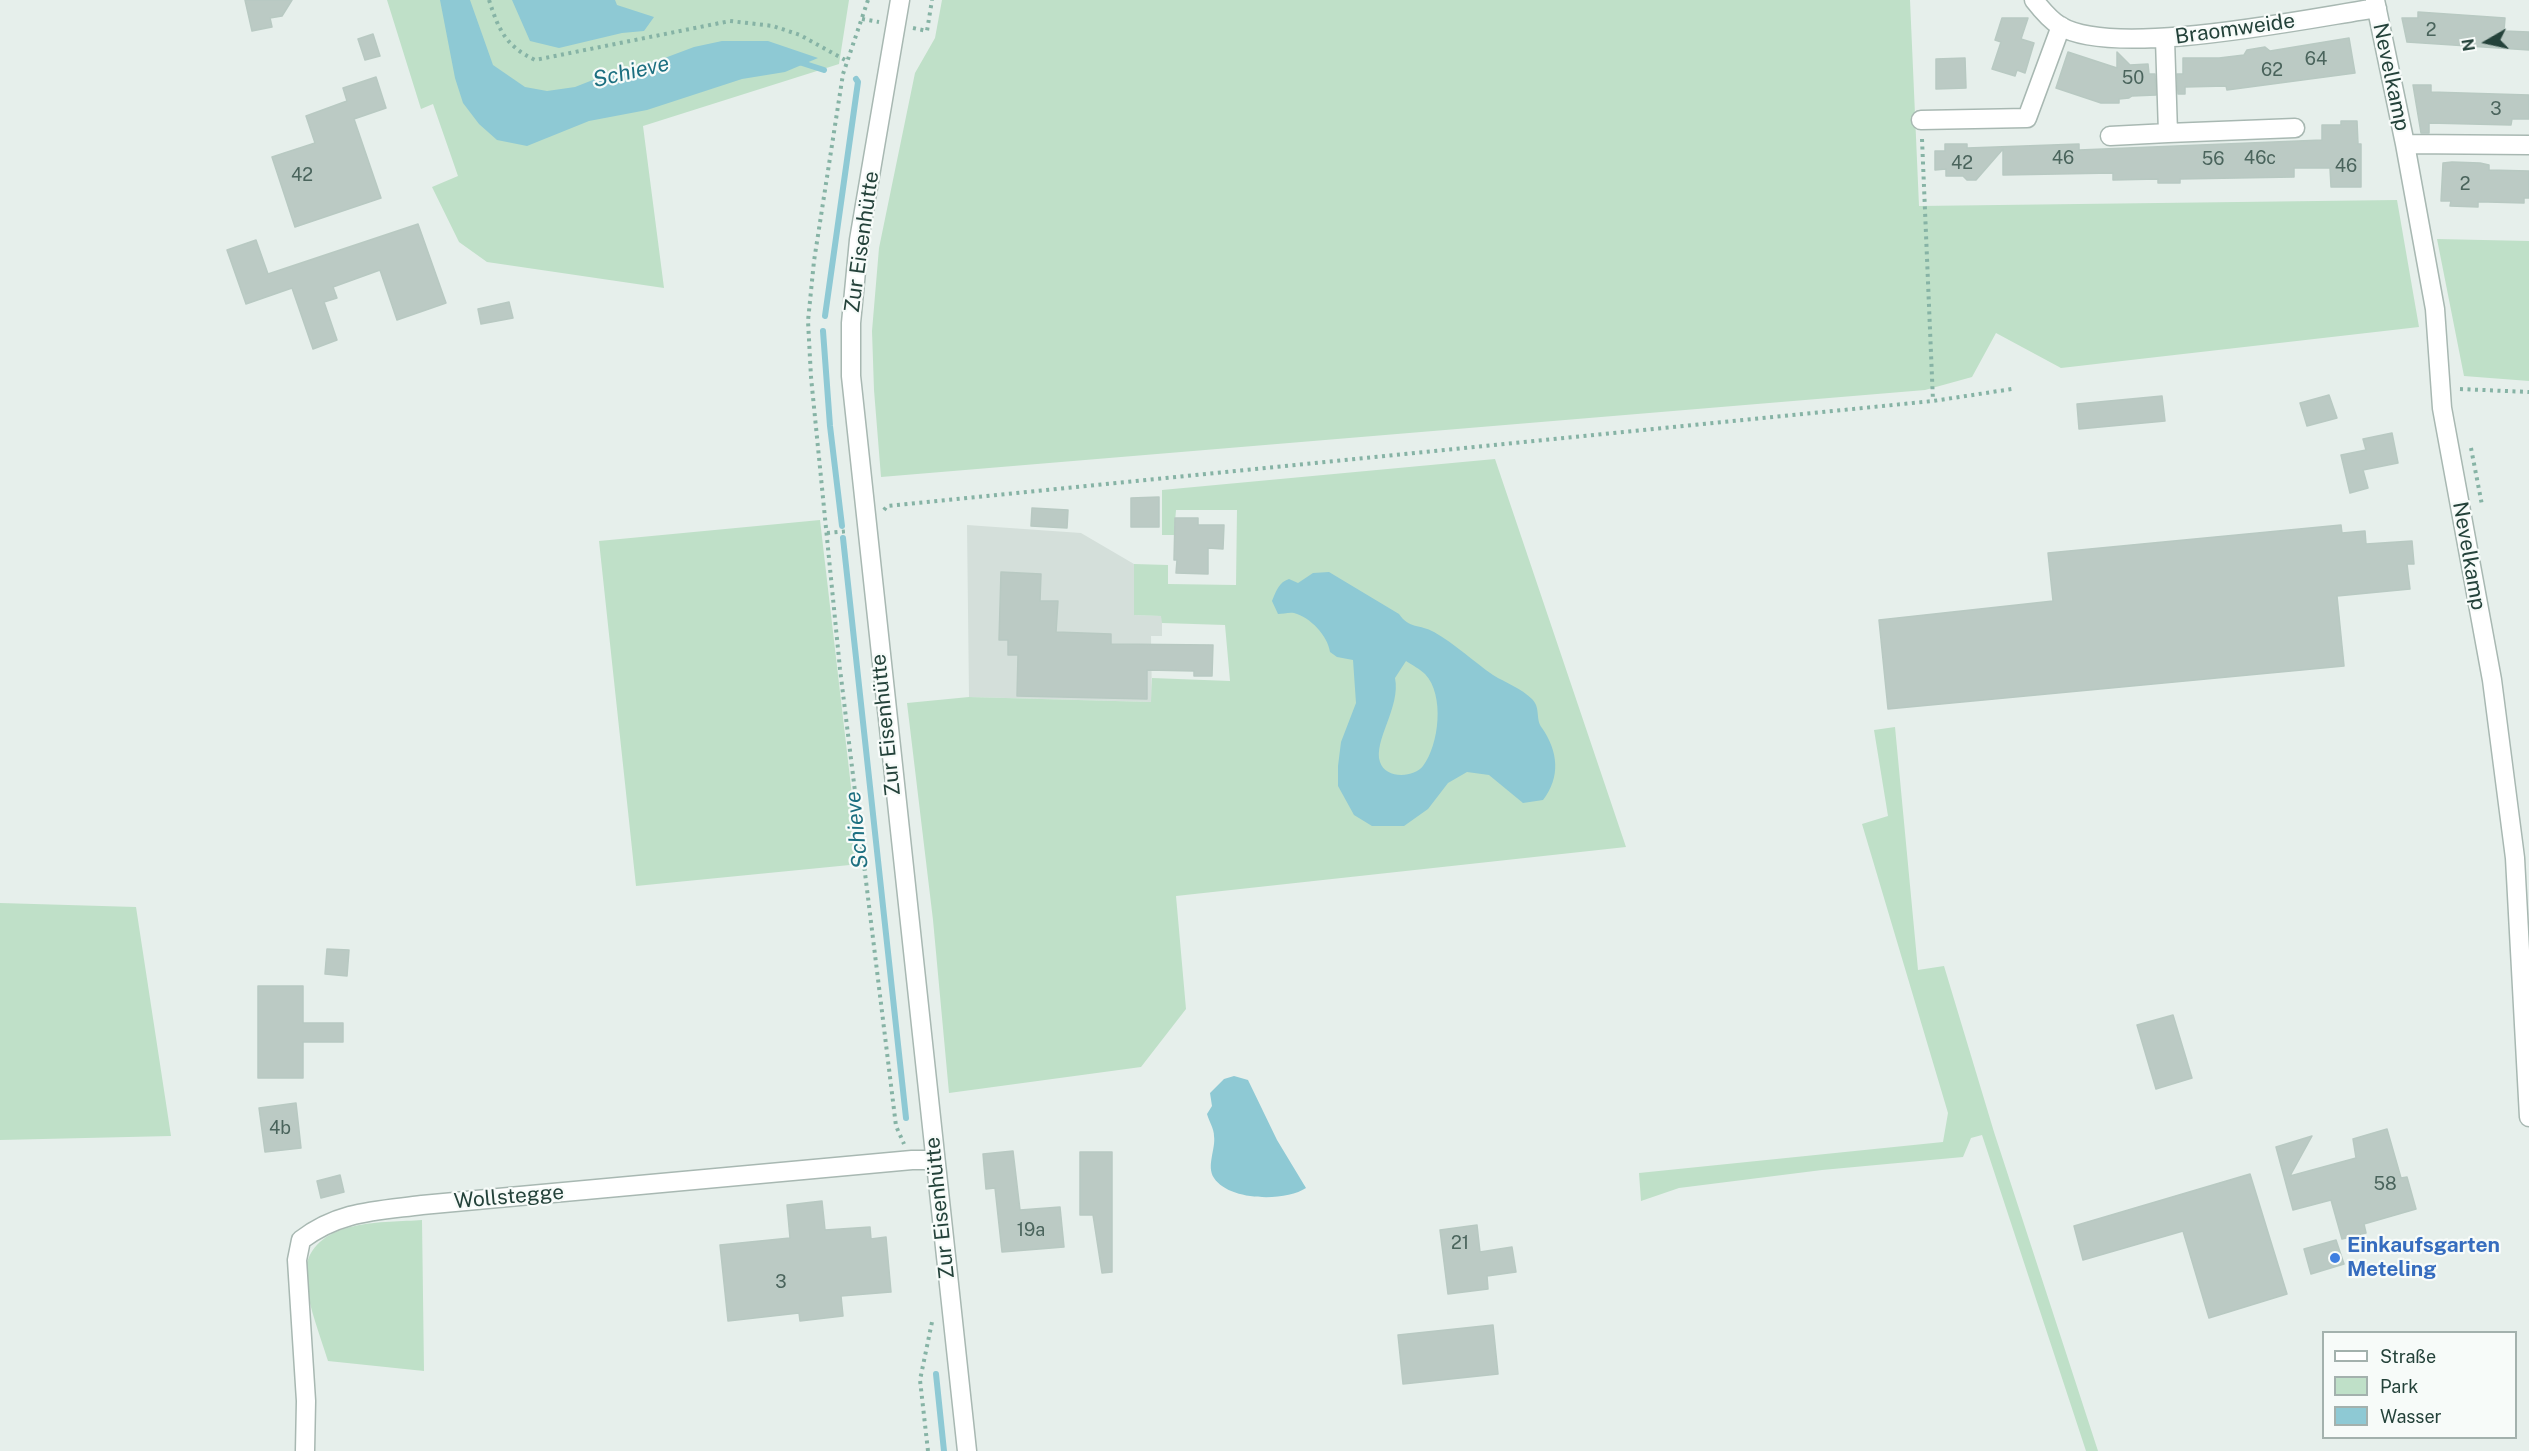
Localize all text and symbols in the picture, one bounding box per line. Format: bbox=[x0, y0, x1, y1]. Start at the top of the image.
street label: Braomweide bbox=[2173, 8, 2297, 50]
north arrow bbox=[2457, 12, 2517, 72]
house number: 2 bbox=[2426, 19, 2436, 41]
street label: Nevelkamp bbox=[2367, 21, 2415, 133]
text: N bbox=[2458, 37, 2479, 53]
house number: 64 bbox=[2305, 48, 2327, 70]
water label: Schieve bbox=[590, 50, 672, 94]
house number: 62 bbox=[2261, 59, 2283, 81]
house number: 50 bbox=[2122, 67, 2144, 89]
house number: 3 bbox=[2490, 98, 2502, 120]
house number: 46 bbox=[2052, 147, 2074, 169]
house number: 46c bbox=[2244, 147, 2276, 169]
house number: 56 bbox=[2202, 148, 2224, 170]
house number: 42 bbox=[1951, 152, 1973, 174]
house number: 46 bbox=[2335, 155, 2357, 177]
house number: 42 bbox=[291, 164, 313, 186]
street label: Zur Eisenhütte bbox=[840, 170, 884, 314]
house number: 2 bbox=[2460, 173, 2470, 195]
street label: Nevelkamp bbox=[2447, 500, 2491, 612]
street label: Zur Eisenhütte bbox=[866, 653, 906, 797]
water label: Schieve bbox=[840, 790, 874, 870]
house number: 4b bbox=[269, 1117, 291, 1139]
street label: Zur Eisenhütte bbox=[920, 1136, 960, 1280]
house number: 58 bbox=[2373, 1173, 2397, 1195]
street label: Wollstegge bbox=[453, 1180, 565, 1214]
house number: 19a bbox=[1017, 1219, 1045, 1241]
house number: 21 bbox=[1451, 1232, 1469, 1254]
place label: Einkaufsgarten Meteling bbox=[2347, 1233, 2500, 1283]
marker: Einkaufsgarten Meteling bbox=[2328, 1251, 2342, 1265]
house number: 3 bbox=[775, 1271, 787, 1293]
legend bbox=[2322, 1331, 2517, 1439]
text: Straße bbox=[2380, 1346, 2436, 1367]
text: Park bbox=[2380, 1376, 2418, 1397]
text: Wasser bbox=[2380, 1406, 2442, 1427]

